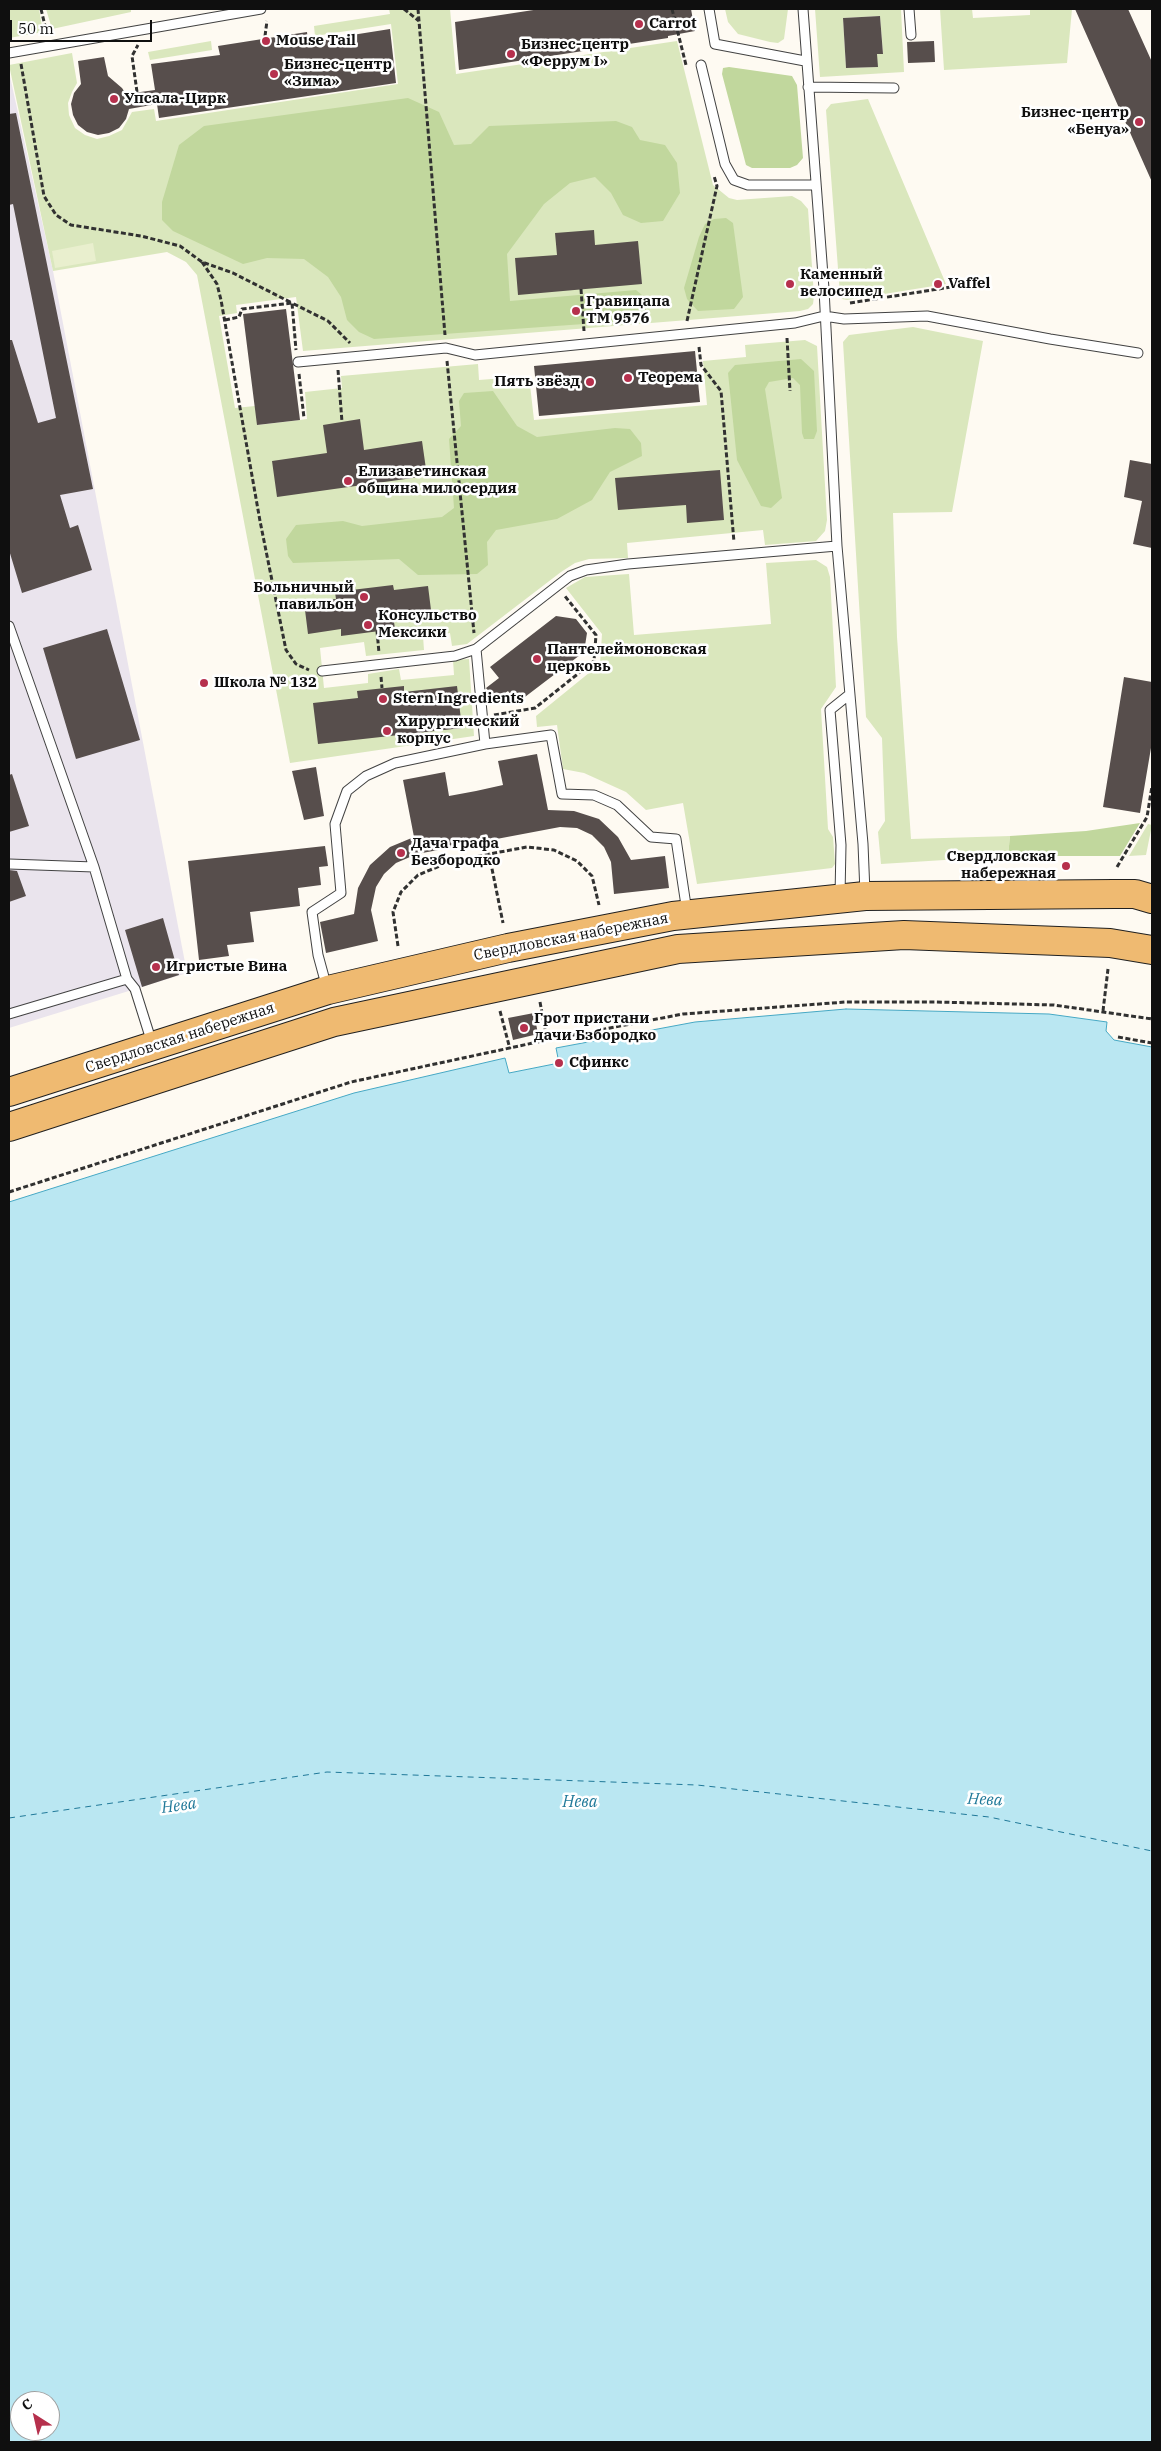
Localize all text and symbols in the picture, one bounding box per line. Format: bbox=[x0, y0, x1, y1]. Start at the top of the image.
scale bar bbox=[12, 10, 155, 42]
place label: Carrot bbox=[649, 15, 697, 33]
marker: Carrot bbox=[633, 18, 645, 30]
text: 50 m bbox=[18, 19, 54, 38]
place label: Mouse Tail bbox=[276, 32, 356, 50]
marker: Mouse Tail bbox=[260, 35, 272, 47]
place label: Бизнес-центр «Феррум I» bbox=[521, 36, 629, 71]
marker: Бизнес-центр «Феррум I» bbox=[505, 48, 517, 60]
place label: Бизнес-центр «Зима» bbox=[284, 56, 392, 91]
marker: Бизнес-центр «Зима» bbox=[268, 68, 280, 80]
place label: Упсала-Цирк bbox=[124, 90, 226, 108]
marker: Упсала-Цирк bbox=[108, 93, 120, 105]
place label: Бизнес-центр «Бенуа» bbox=[1021, 104, 1129, 139]
marker: Бизнес-центр «Бенуа» bbox=[1133, 116, 1145, 128]
place label: Каменный велосипед bbox=[800, 266, 883, 301]
place label: Vaffel bbox=[948, 275, 990, 293]
marker: Каменный велосипед bbox=[784, 278, 796, 290]
marker: Vaffel bbox=[932, 278, 944, 290]
place label: Гравицапа ТМ 9576 bbox=[586, 293, 670, 328]
marker: Гравицапа ТМ 9576 bbox=[570, 305, 582, 317]
place label: Теорема bbox=[638, 369, 703, 387]
marker: Теорема bbox=[622, 372, 634, 384]
place label: Пять звёзд bbox=[494, 373, 580, 391]
marker: Пять звёзд bbox=[584, 376, 596, 388]
place label: Елизаветинская община милосердия bbox=[358, 463, 517, 498]
marker: Елизаветинская община милосердия bbox=[342, 475, 354, 487]
place label: Больничный павильон bbox=[253, 579, 354, 614]
marker: Больничный павильон bbox=[358, 591, 370, 603]
place label: Консульство Мексики bbox=[378, 607, 477, 642]
marker: Консульство Мексики bbox=[362, 619, 374, 631]
place label: Пантелеймоновская церковь bbox=[547, 641, 707, 676]
marker: Пантелеймоновская церковь bbox=[531, 653, 543, 665]
place label: Школа № 132 bbox=[214, 674, 317, 692]
marker: Школа № 132 bbox=[198, 677, 210, 689]
place label: Stern Ingredients bbox=[393, 690, 524, 708]
marker: Stern Ingredients bbox=[377, 693, 389, 705]
place label: Хирургический корпус bbox=[397, 713, 520, 748]
marker: Хирургический корпус bbox=[381, 725, 393, 737]
place label: Дача графа Безбородко bbox=[411, 835, 501, 870]
marker: Дача графа Безбородко bbox=[395, 847, 407, 859]
place label: Свердловская набережная bbox=[947, 848, 1056, 883]
marker: Свердловская набережная bbox=[1060, 860, 1072, 872]
street label: Свердловская набережная bbox=[472, 909, 670, 965]
place label: Игристые Вина bbox=[166, 958, 287, 976]
marker: Игристые Вина bbox=[150, 961, 162, 973]
street label: Свердловская набережная bbox=[83, 999, 277, 1077]
place label: Грот пристани дачи Бзбородко bbox=[534, 1010, 656, 1045]
marker: Грот пристани дачи Бзбородко bbox=[518, 1022, 530, 1034]
place label: Сфинкс bbox=[569, 1054, 629, 1072]
marker: Сфинкс bbox=[553, 1057, 565, 1069]
water label: Нева bbox=[967, 1790, 1003, 1810]
water label: Нева bbox=[563, 1792, 597, 1812]
water label: Нева bbox=[160, 1794, 198, 1818]
north arrow bbox=[10, 2391, 60, 2441]
text: С bbox=[18, 2394, 36, 2415]

